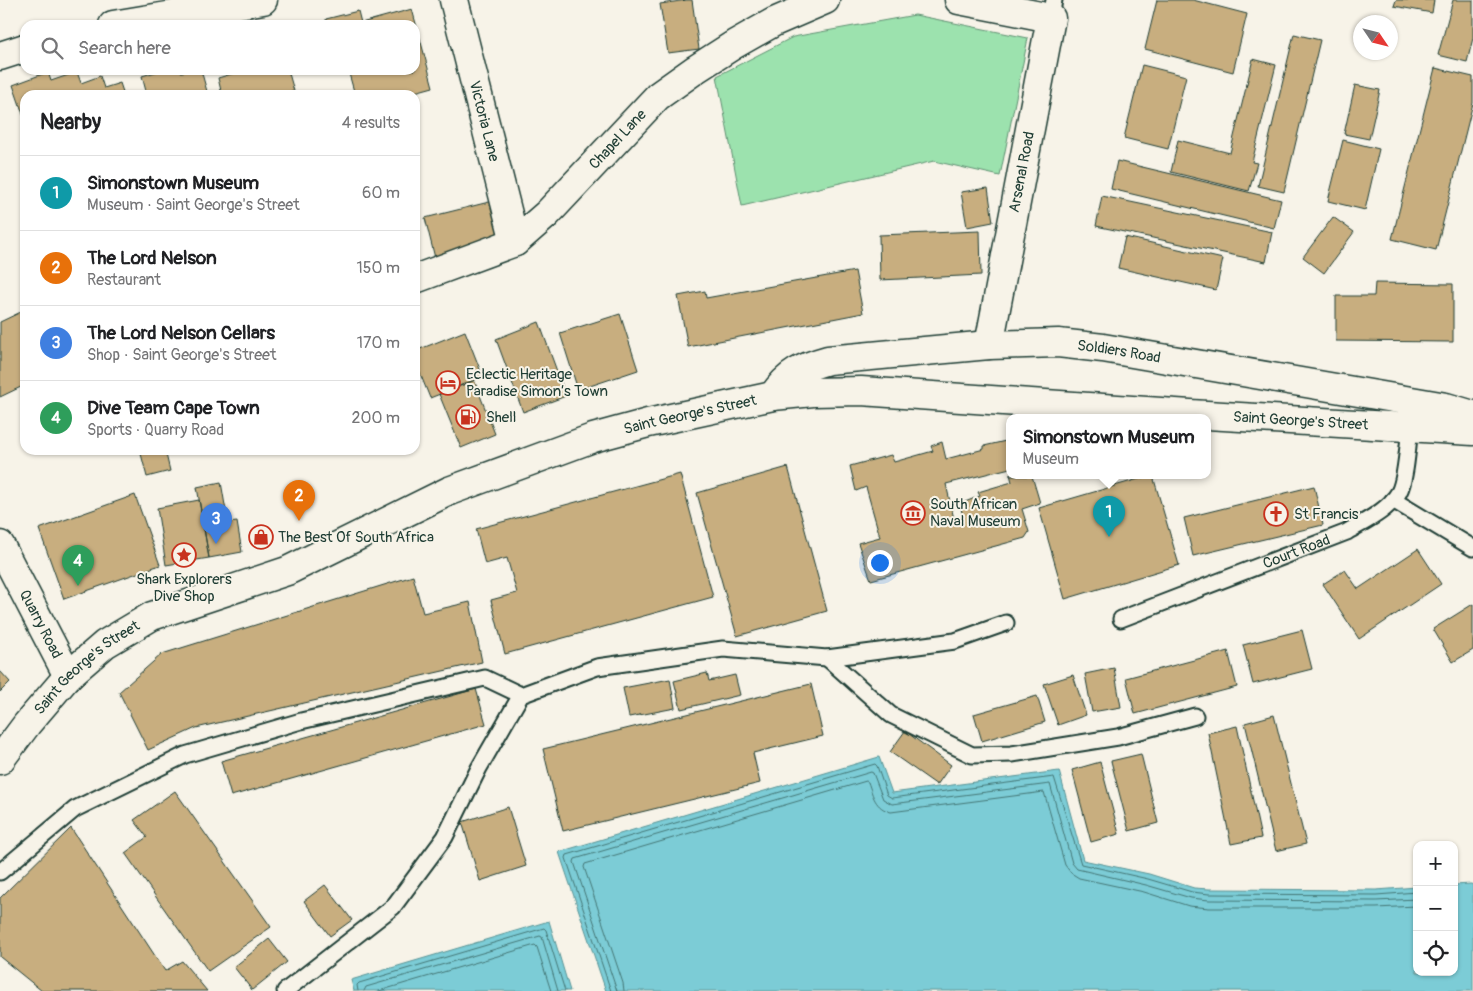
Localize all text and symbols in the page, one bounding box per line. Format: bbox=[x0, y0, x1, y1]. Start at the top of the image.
north arrow bbox=[1353, 15, 1398, 60]
search box bbox=[20, 20, 420, 75]
icon: search bbox=[38, 34, 66, 62]
text: Search here bbox=[78, 36, 171, 60]
street label: Victoria Lane bbox=[465, 79, 504, 164]
street label: Chapel Lane bbox=[585, 105, 651, 173]
text: Nearby bbox=[40, 109, 101, 136]
text: 4 results bbox=[342, 113, 400, 133]
street label: Arsenal Road bbox=[1005, 130, 1039, 214]
text: Simonstown Museum bbox=[87, 171, 259, 195]
text: 1 bbox=[53, 183, 59, 203]
text: 60 m bbox=[362, 183, 400, 203]
text: Museum · Saint George's Street bbox=[87, 195, 300, 215]
text: The Lord Nelson bbox=[87, 246, 217, 270]
text: 2 bbox=[52, 258, 60, 278]
text: 150 m bbox=[356, 258, 400, 278]
text: Restaurant bbox=[87, 270, 161, 290]
text: The Lord Nelson Cellars bbox=[87, 321, 275, 345]
text: 3 bbox=[52, 333, 60, 353]
text: 170 m bbox=[357, 333, 400, 353]
street label: Soldiers Road bbox=[1076, 336, 1162, 367]
text: Shop · Saint George's Street bbox=[87, 345, 276, 365]
place label: Eclectic Heritage Paradise Simon’s Town bbox=[466, 365, 608, 401]
hotel icon: Eclectic Heritage Paradise Simon’s Town bbox=[435, 370, 461, 396]
street label: Saint George's Street bbox=[622, 390, 759, 439]
text: Dive Team Cape Town bbox=[87, 396, 260, 420]
fuel station icon: Shell bbox=[455, 404, 481, 430]
street label: Saint George's Street bbox=[1233, 407, 1370, 434]
text: 4 bbox=[51, 408, 61, 428]
text: 200 m bbox=[352, 408, 400, 428]
place label: Shell bbox=[486, 408, 516, 427]
popup bbox=[1006, 414, 1211, 479]
text: Sports · Quarry Road bbox=[87, 420, 224, 440]
text: Simonstown Museum bbox=[1022, 425, 1195, 449]
text: Museum bbox=[1022, 449, 1079, 469]
pin: 2 bbox=[283, 480, 315, 521]
place label: South African Naval Museum bbox=[930, 495, 1021, 531]
pin: 1 bbox=[1093, 496, 1125, 537]
museum icon: South African Naval Museum bbox=[900, 500, 926, 526]
church icon: St Francis bbox=[1263, 501, 1289, 527]
pin: 3 bbox=[200, 503, 232, 544]
place label: St Francis bbox=[1294, 505, 1359, 524]
shop icon: The Best Of South Africa bbox=[248, 524, 274, 550]
place label: The Best Of South Africa bbox=[278, 528, 434, 547]
street label: Court Road bbox=[1260, 530, 1333, 573]
place icon: Shark Explorers Dive Shop bbox=[171, 542, 197, 568]
pin: 4 bbox=[62, 545, 94, 586]
your location bbox=[867, 550, 893, 576]
place label: Shark Explorers Dive Shop bbox=[136, 570, 232, 606]
street label: Quarry Road bbox=[15, 586, 67, 662]
street label: Saint George's Street bbox=[30, 616, 144, 719]
map controls bbox=[1413, 841, 1458, 976]
button: + bbox=[1413, 841, 1458, 886]
button: − bbox=[1413, 886, 1458, 931]
button: locate bbox=[1413, 931, 1458, 976]

